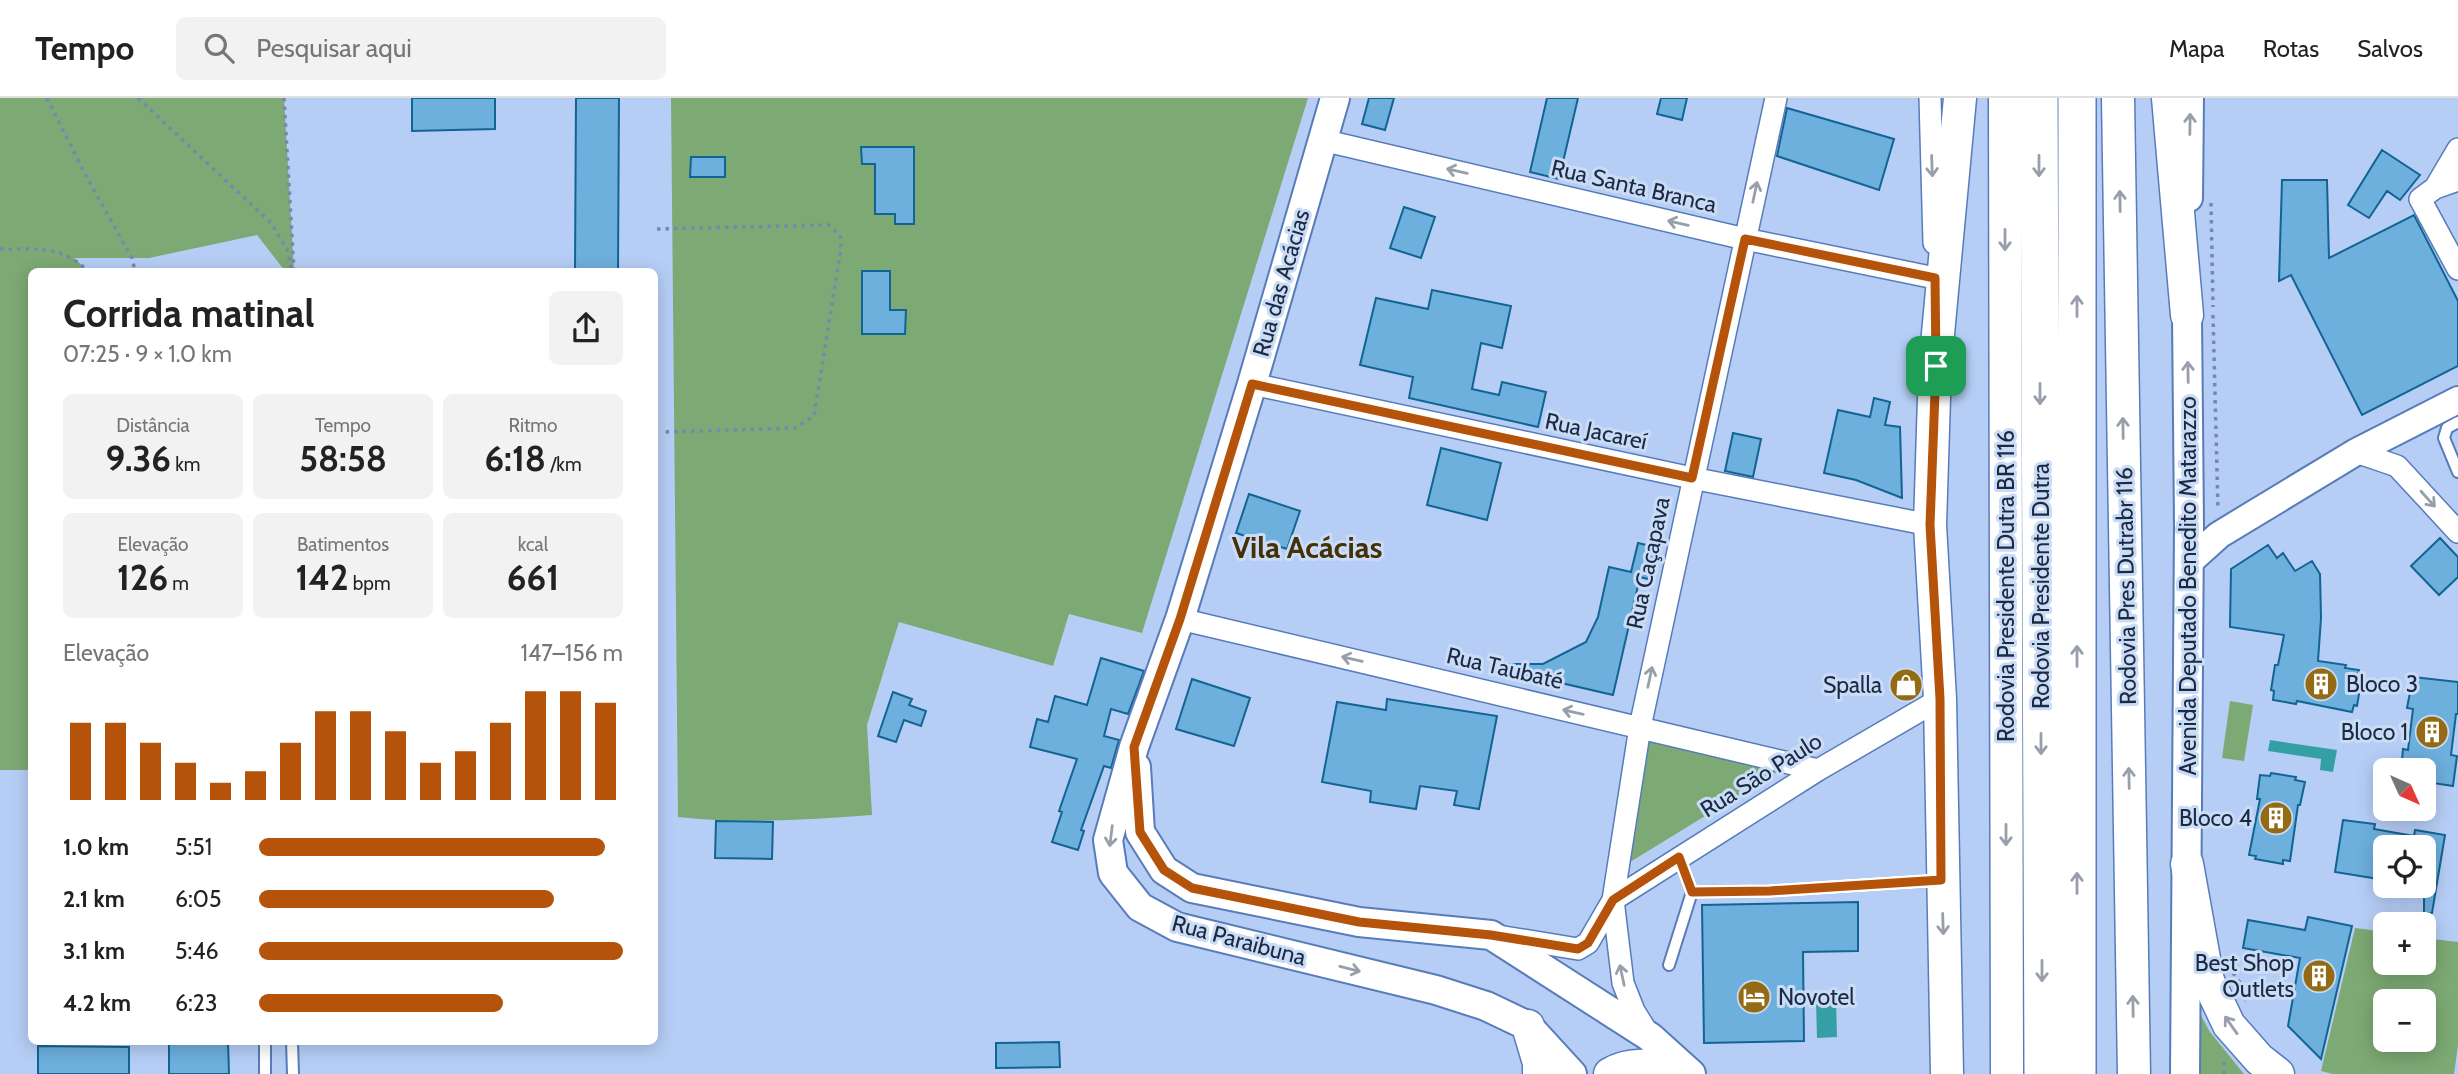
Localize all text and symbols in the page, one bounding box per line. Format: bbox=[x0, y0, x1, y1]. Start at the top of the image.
search box bbox=[176, 17, 666, 80]
text: Tempo bbox=[35, 28, 134, 68]
icon: search bbox=[200, 29, 238, 67]
text: Pesquisar aqui bbox=[256, 32, 412, 64]
text: Mapa bbox=[2169, 34, 2225, 63]
text: Rotas bbox=[2263, 34, 2319, 63]
text: Salvos bbox=[2357, 34, 2423, 63]
one-way arrow bbox=[2183, 113, 2197, 136]
street label: Rua Santa Branca bbox=[1548, 153, 1720, 219]
one-way arrow bbox=[1925, 154, 1939, 177]
one-way arrow bbox=[2032, 154, 2046, 177]
one-way arrow bbox=[1446, 164, 1469, 177]
one-way arrow bbox=[1749, 181, 1763, 204]
one-way arrow bbox=[2113, 190, 2126, 213]
street label: Rua das Acácias bbox=[1247, 206, 1315, 360]
one-way arrow bbox=[1667, 216, 1690, 229]
one-way arrow bbox=[1998, 228, 2012, 251]
text: Corrida matinal bbox=[63, 290, 315, 337]
button: share bbox=[549, 291, 623, 365]
one-way arrow bbox=[2070, 295, 2084, 318]
pin bbox=[1906, 336, 1966, 396]
text: 07:25 · 9 × 1.0 km bbox=[63, 340, 232, 368]
icon: arrive bbox=[1917, 347, 1955, 385]
one-way arrow bbox=[2181, 361, 2195, 384]
one-way arrow bbox=[2033, 382, 2047, 405]
street label: Avenida Deputado Benedito Matarazzo bbox=[2174, 396, 2202, 776]
street label: Rua Jacareí bbox=[1542, 407, 1650, 455]
text: Distância bbox=[116, 414, 190, 437]
text: Tempo bbox=[315, 414, 371, 437]
text: Ritmo bbox=[509, 414, 557, 437]
one-way arrow bbox=[2117, 417, 2130, 440]
street label: Rodovia Presidente Dutra BR 116 bbox=[1992, 430, 2020, 742]
text: 9.36 bbox=[106, 437, 171, 480]
text: 58:58 bbox=[299, 437, 387, 480]
text: 6:18 bbox=[484, 437, 546, 480]
text: km bbox=[171, 453, 200, 476]
text: /km bbox=[546, 453, 582, 476]
street label: Rodovia Presidente Dutra bbox=[2027, 463, 2055, 709]
street label: Rodovia Pres Dutrabr 116 bbox=[2110, 467, 2142, 705]
one-way arrow bbox=[2419, 490, 2436, 507]
street label: Rua Caçapava bbox=[1620, 494, 1676, 632]
district label: Vila Acácias bbox=[1232, 529, 1382, 566]
text: Elevação bbox=[117, 533, 189, 556]
text: Batimentos bbox=[297, 533, 389, 556]
text: kcal bbox=[518, 533, 548, 556]
text: 126 bbox=[117, 556, 168, 599]
text: 142 bbox=[295, 556, 349, 599]
text: 661 bbox=[507, 556, 559, 599]
text: m bbox=[168, 572, 189, 595]
text: bpm bbox=[349, 572, 391, 595]
text: Elevação bbox=[63, 639, 149, 667]
text: 147–156 m bbox=[521, 639, 623, 667]
street label: Rua Taubaté bbox=[1444, 641, 1566, 695]
one-way arrow bbox=[2070, 645, 2084, 668]
one-way arrow bbox=[1341, 652, 1364, 666]
building icon: Bloco 3 bbox=[2302, 665, 2340, 703]
one-way arrow bbox=[1644, 666, 1658, 689]
shop icon: Spalla bbox=[1887, 666, 1925, 704]
place label: Bloco 3 bbox=[2346, 670, 2418, 698]
place label: Spalla bbox=[1823, 671, 1882, 699]
one-way arrow bbox=[1562, 704, 1585, 718]
building icon: Bloco 1 bbox=[2413, 713, 2451, 751]
place label: Bloco 1 bbox=[2341, 718, 2408, 746]
street label: Rua São Paulo bbox=[1695, 727, 1827, 823]
one-way arrow bbox=[2035, 732, 2048, 755]
north arrow bbox=[2373, 758, 2436, 821]
map controls bbox=[2373, 758, 2436, 1052]
one-way arrow bbox=[2122, 767, 2136, 790]
building icon: Bloco 4 bbox=[2257, 799, 2295, 837]
place label: Bloco 4 bbox=[2179, 804, 2252, 832]
one-way arrow bbox=[1999, 823, 2013, 846]
one-way arrow bbox=[1105, 824, 1118, 847]
text: 1.0 km bbox=[63, 833, 129, 861]
text: 5:51 bbox=[175, 833, 212, 861]
button: locate bbox=[2373, 835, 2436, 898]
one-way arrow bbox=[2070, 872, 2084, 895]
text: 2.1 km bbox=[63, 885, 125, 913]
text: 6:05 bbox=[175, 885, 221, 913]
street label: Rua Paraibuna bbox=[1169, 909, 1309, 971]
button: + bbox=[2373, 912, 2436, 975]
one-way arrow bbox=[1936, 913, 1949, 936]
text: 3.1 km bbox=[63, 937, 125, 965]
text: 5:46 bbox=[175, 937, 219, 965]
place label: Best Shop Outlets bbox=[2195, 949, 2294, 1003]
building icon: Best Shop Outlets bbox=[2300, 957, 2338, 995]
one-way arrow bbox=[2035, 959, 2049, 982]
one-way arrow bbox=[1338, 963, 1361, 976]
one-way arrow bbox=[1615, 964, 1629, 987]
hotel icon: Novotel bbox=[1735, 978, 1773, 1016]
place label: Novotel bbox=[1778, 983, 1855, 1011]
text: 4.2 km bbox=[63, 989, 131, 1017]
text: 6:23 bbox=[175, 989, 217, 1017]
button: − bbox=[2373, 989, 2436, 1052]
one-way arrow bbox=[2126, 995, 2140, 1018]
one-way arrow bbox=[2224, 1016, 2238, 1035]

